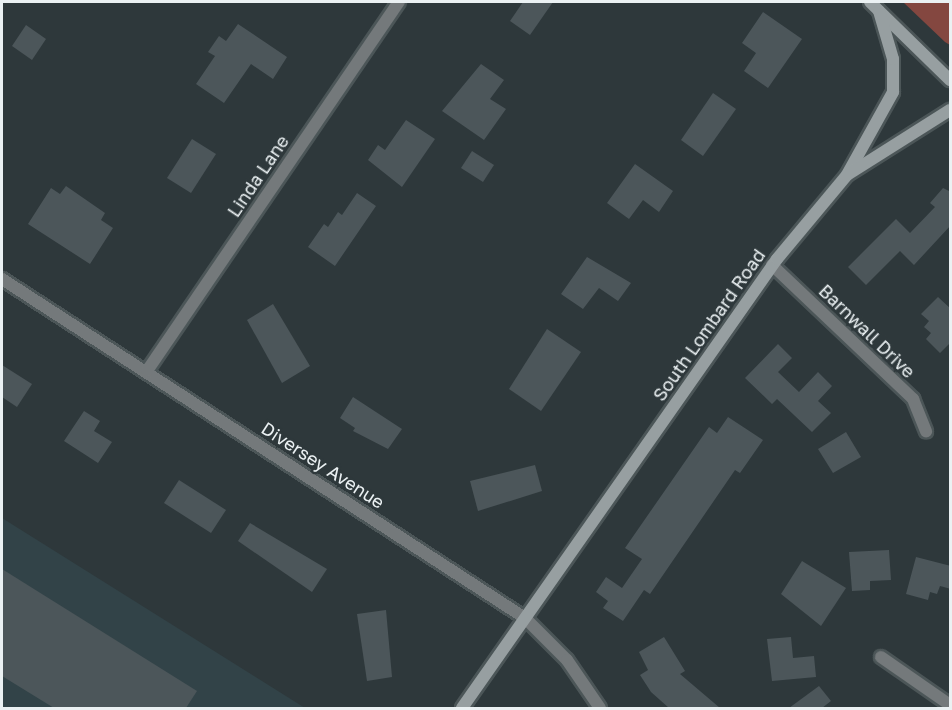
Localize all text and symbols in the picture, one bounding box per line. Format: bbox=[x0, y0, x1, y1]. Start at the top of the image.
street label: Linda Lane bbox=[223, 131, 293, 221]
street label: South Lombard Road bbox=[648, 245, 770, 405]
street label: Barnwall Drive bbox=[814, 280, 920, 382]
street label: Diversey Avenue bbox=[257, 417, 389, 513]

